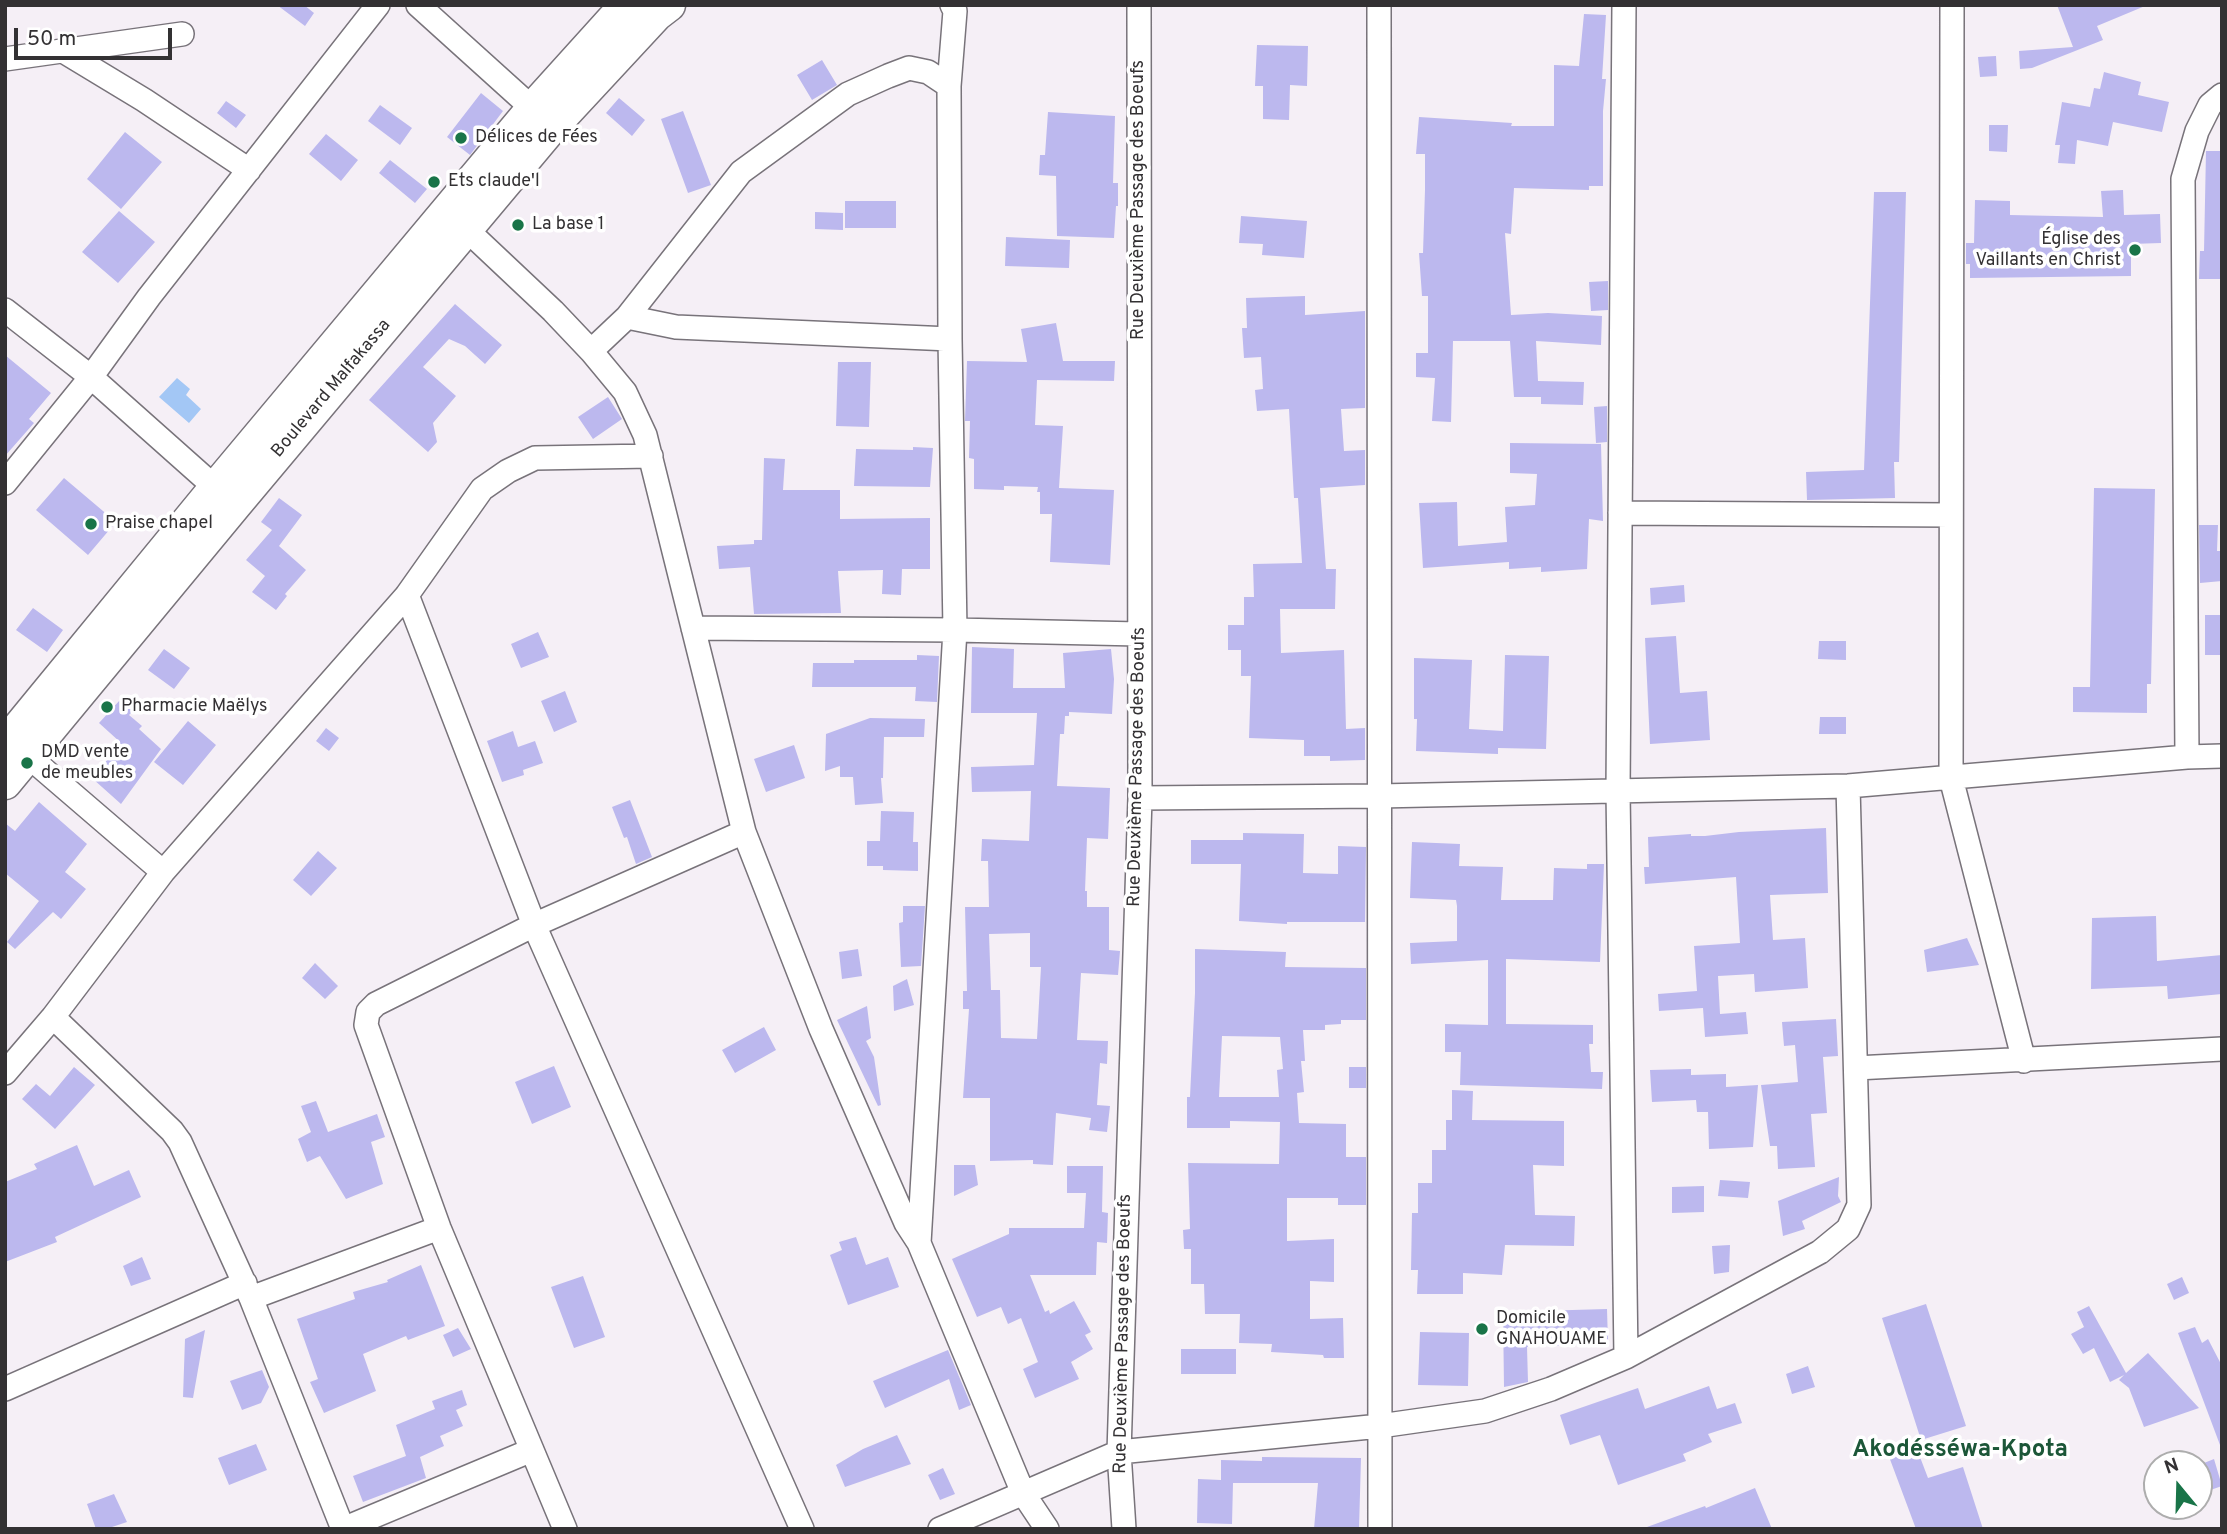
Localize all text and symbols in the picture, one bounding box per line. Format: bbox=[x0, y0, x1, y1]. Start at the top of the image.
scale bar bbox=[18, 14, 175, 58]
text: 50 m bbox=[27, 26, 76, 53]
street label: Rue Deuxième Passage des Boeufs bbox=[1128, 60, 1150, 340]
place label: Délices de Fées bbox=[475, 127, 598, 149]
marker: Délices de Fées bbox=[453, 130, 469, 146]
place label: Ets claude'l bbox=[448, 171, 540, 193]
marker: Ets claude'l bbox=[426, 174, 442, 190]
place label: La base 1 bbox=[532, 214, 604, 236]
marker: La base 1 bbox=[510, 217, 526, 233]
place label: Église des Vaillants en Christ bbox=[1975, 229, 2121, 272]
marker: Église des Vaillants en Christ bbox=[2127, 242, 2143, 258]
street label: Boulevard Malfakassa bbox=[268, 315, 396, 463]
place label: Praise chapel bbox=[105, 513, 213, 535]
marker: Praise chapel bbox=[83, 516, 99, 532]
street label: Rue Deuxième Passage des Boeufs bbox=[1125, 627, 1151, 907]
place label: Pharmacie Maëlys bbox=[121, 696, 268, 718]
marker: Pharmacie Maëlys bbox=[99, 699, 115, 715]
place label: DMD vente de meubles bbox=[41, 742, 133, 784]
marker: DMD vente de meubles bbox=[19, 755, 35, 771]
street label: Rue Deuxième Passage des Boeufs bbox=[1111, 1194, 1137, 1474]
place label: Domicile GNAHOUAME bbox=[1496, 1308, 1607, 1350]
marker: Domicile GNAHOUAME bbox=[1474, 1321, 1490, 1337]
district label: Akodésséwa-Kpota bbox=[1852, 1437, 2068, 1465]
north arrow bbox=[2143, 1450, 2213, 1520]
text: N bbox=[2161, 1453, 2182, 1481]

